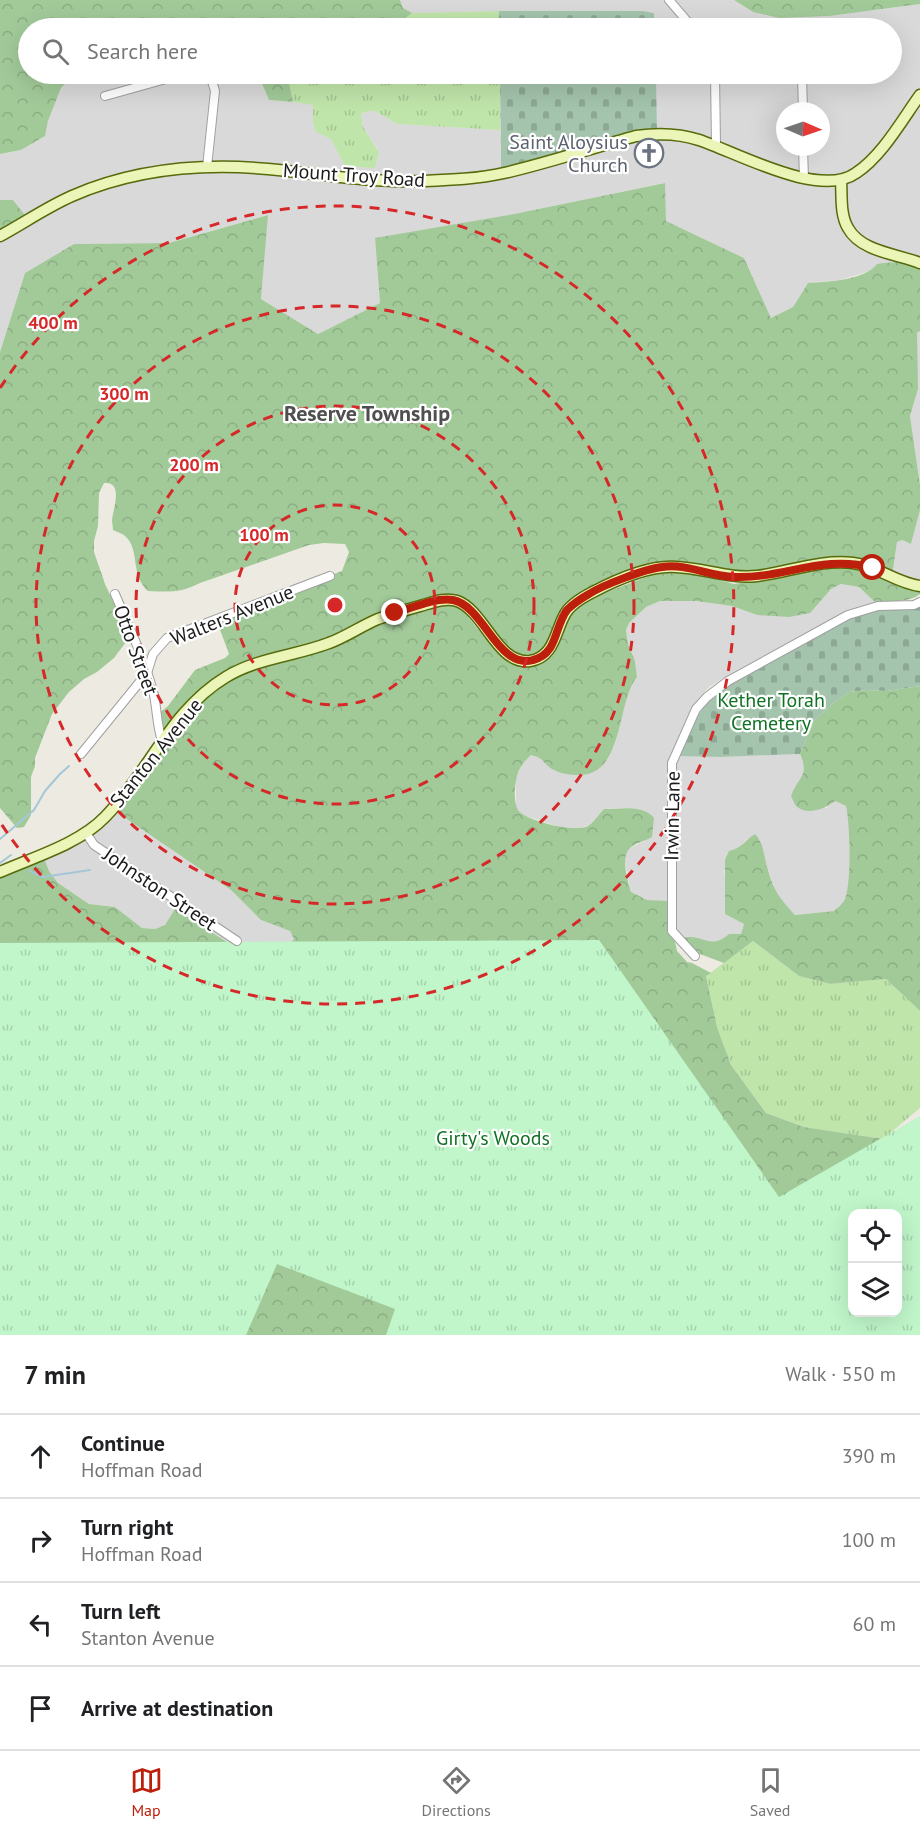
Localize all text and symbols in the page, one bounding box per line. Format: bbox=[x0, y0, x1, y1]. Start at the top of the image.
search box bbox=[18, 18, 902, 84]
icon: search bbox=[39, 35, 72, 68]
text: Search here bbox=[87, 37, 198, 65]
north arrow bbox=[776, 102, 830, 156]
place label: Saint Aloysius Church bbox=[509, 129, 628, 178]
church icon: Saint Aloysius Church bbox=[633, 137, 665, 169]
street label: Mount Troy Road bbox=[282, 157, 426, 193]
text: 400 m bbox=[28, 311, 78, 334]
text: 300 m bbox=[99, 382, 149, 405]
district label: Reserve Township bbox=[284, 399, 450, 427]
text: 200 m bbox=[169, 453, 219, 476]
text: 100 m bbox=[239, 523, 289, 546]
route start bbox=[859, 554, 885, 580]
street label: Walters Avenue bbox=[167, 578, 297, 652]
centre of rings bbox=[325, 595, 345, 615]
route end bbox=[381, 599, 407, 625]
street label: Otto Street bbox=[108, 601, 164, 699]
park label: Kether Torah Cemetery bbox=[717, 687, 825, 736]
street label: Stanton Avenue bbox=[104, 693, 208, 813]
street label: Irwin Lane bbox=[658, 771, 686, 861]
street label: Johnston Street bbox=[97, 841, 222, 937]
park label: Girty's Woods bbox=[436, 1125, 550, 1151]
map controls bbox=[848, 1209, 902, 1317]
button: locate bbox=[848, 1209, 902, 1263]
button: layers bbox=[848, 1263, 902, 1317]
text: 7 min bbox=[24, 1358, 86, 1391]
text: Walk · 550 m bbox=[785, 1361, 896, 1387]
text: Continue bbox=[81, 1429, 165, 1457]
icon: ahead bbox=[24, 1440, 57, 1473]
text: 390 m bbox=[842, 1443, 896, 1469]
text: Hoffman Road bbox=[81, 1457, 202, 1483]
text: Turn right bbox=[81, 1513, 173, 1541]
icon: right bbox=[24, 1524, 57, 1557]
text: 100 m bbox=[842, 1527, 896, 1553]
text: Hoffman Road bbox=[81, 1541, 202, 1567]
text: Turn left bbox=[81, 1597, 161, 1625]
icon: left bbox=[24, 1608, 57, 1641]
text: 60 m bbox=[853, 1611, 896, 1637]
text: Stanton Avenue bbox=[81, 1625, 215, 1651]
icon: arrive bbox=[24, 1692, 57, 1725]
text: Arrive at destination bbox=[81, 1694, 273, 1722]
tab: Map bbox=[130, 1764, 163, 1820]
tab: Directions bbox=[422, 1764, 491, 1820]
tab: Saved bbox=[750, 1764, 790, 1820]

